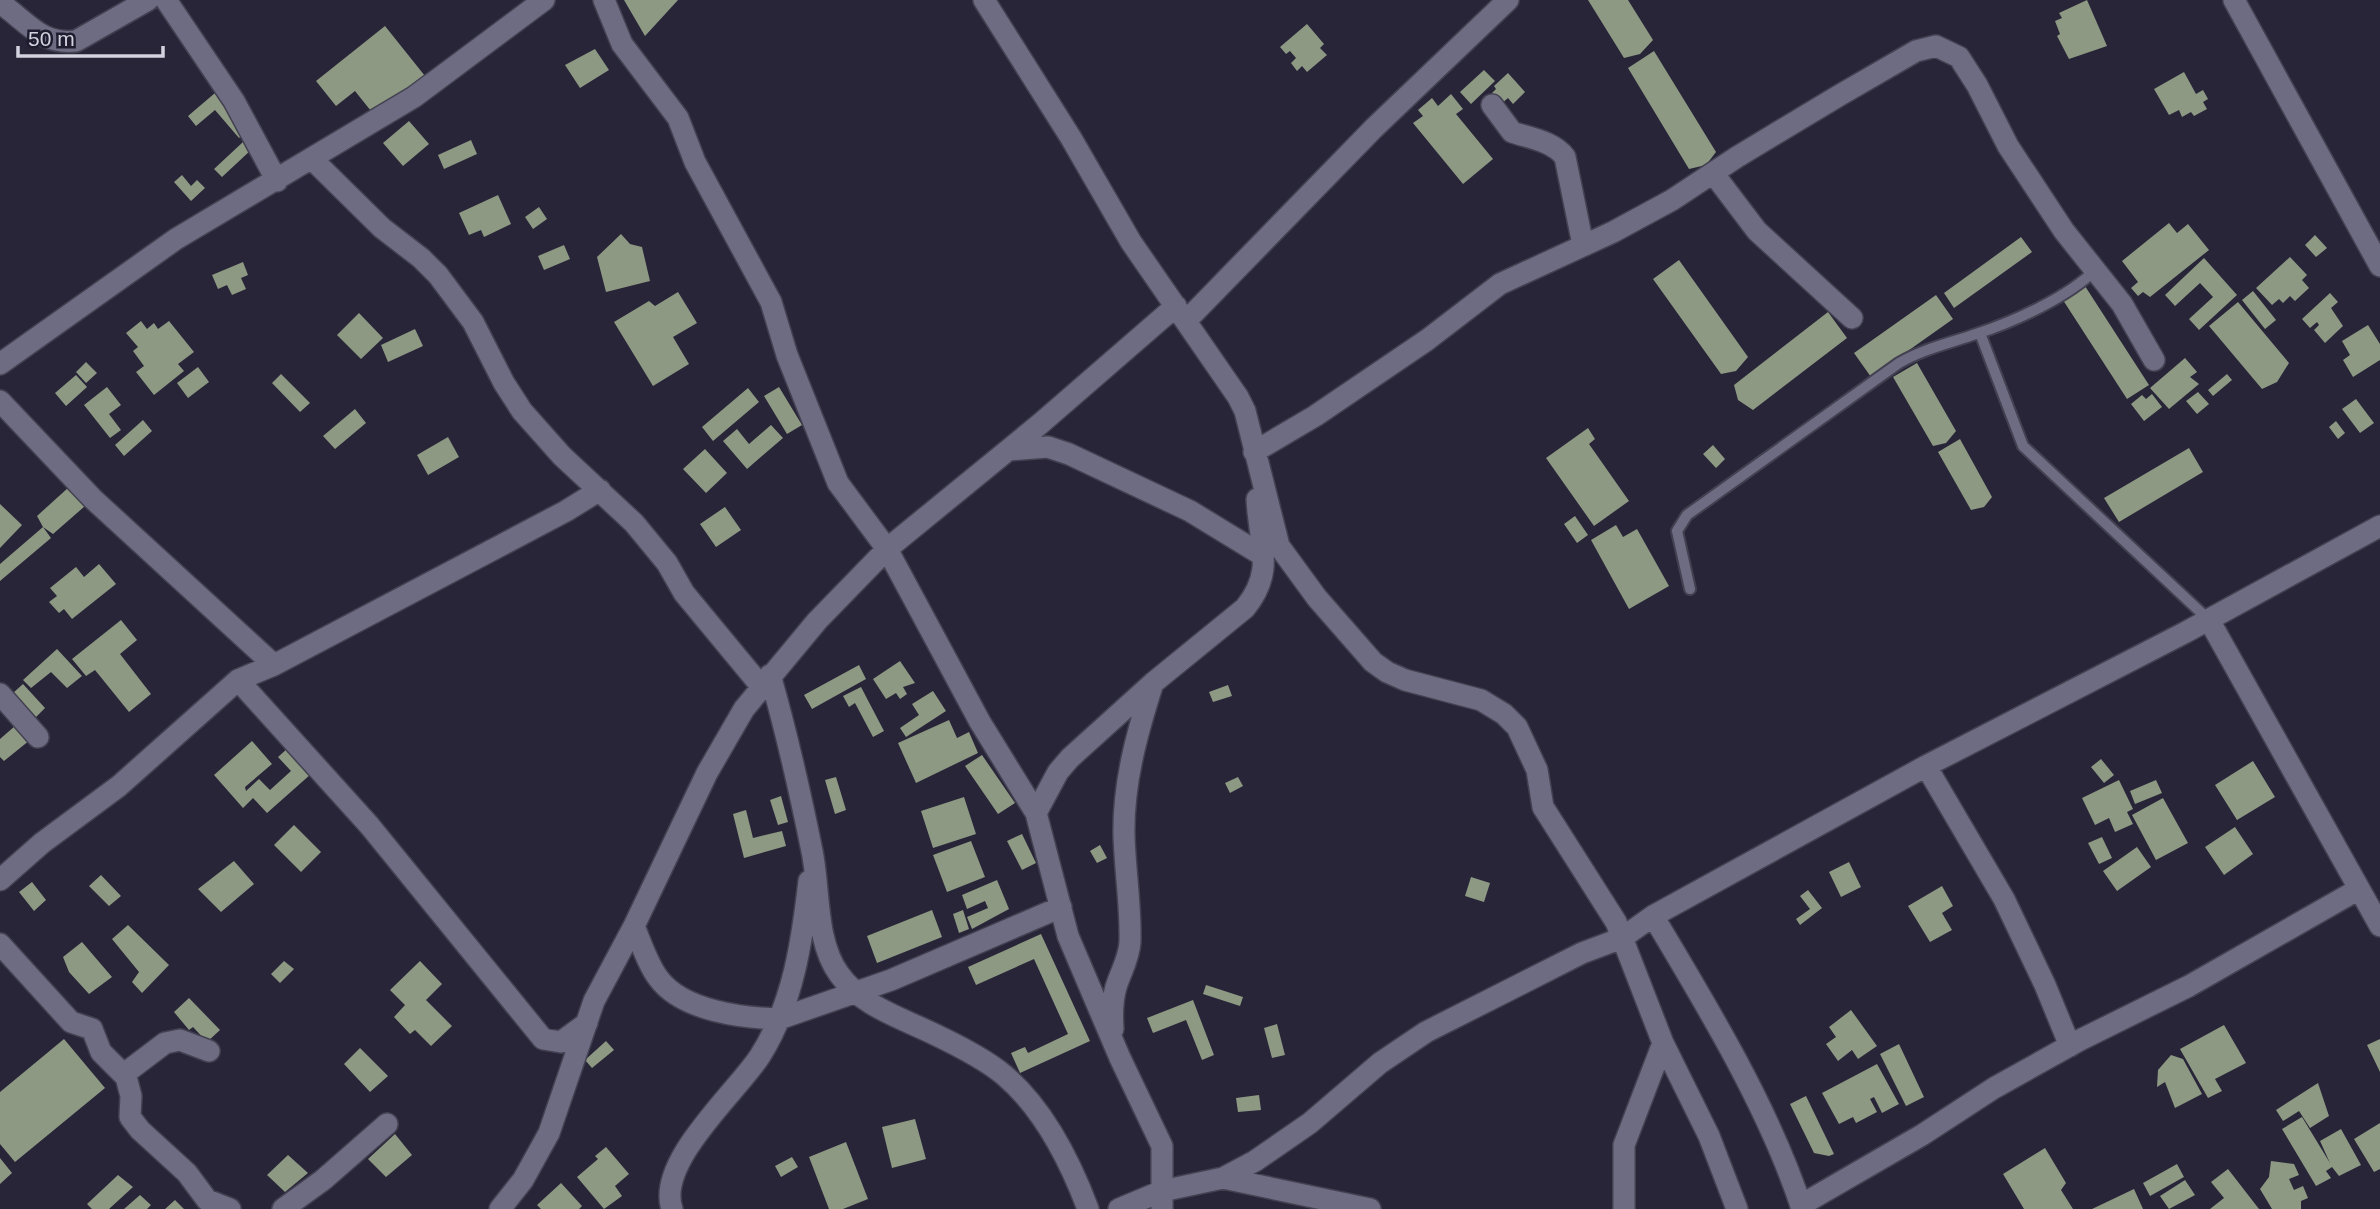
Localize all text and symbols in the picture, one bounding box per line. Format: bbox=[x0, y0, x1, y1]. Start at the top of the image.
scale bar bbox=[18, 14, 163, 58]
text: 50 m bbox=[28, 27, 75, 50]

